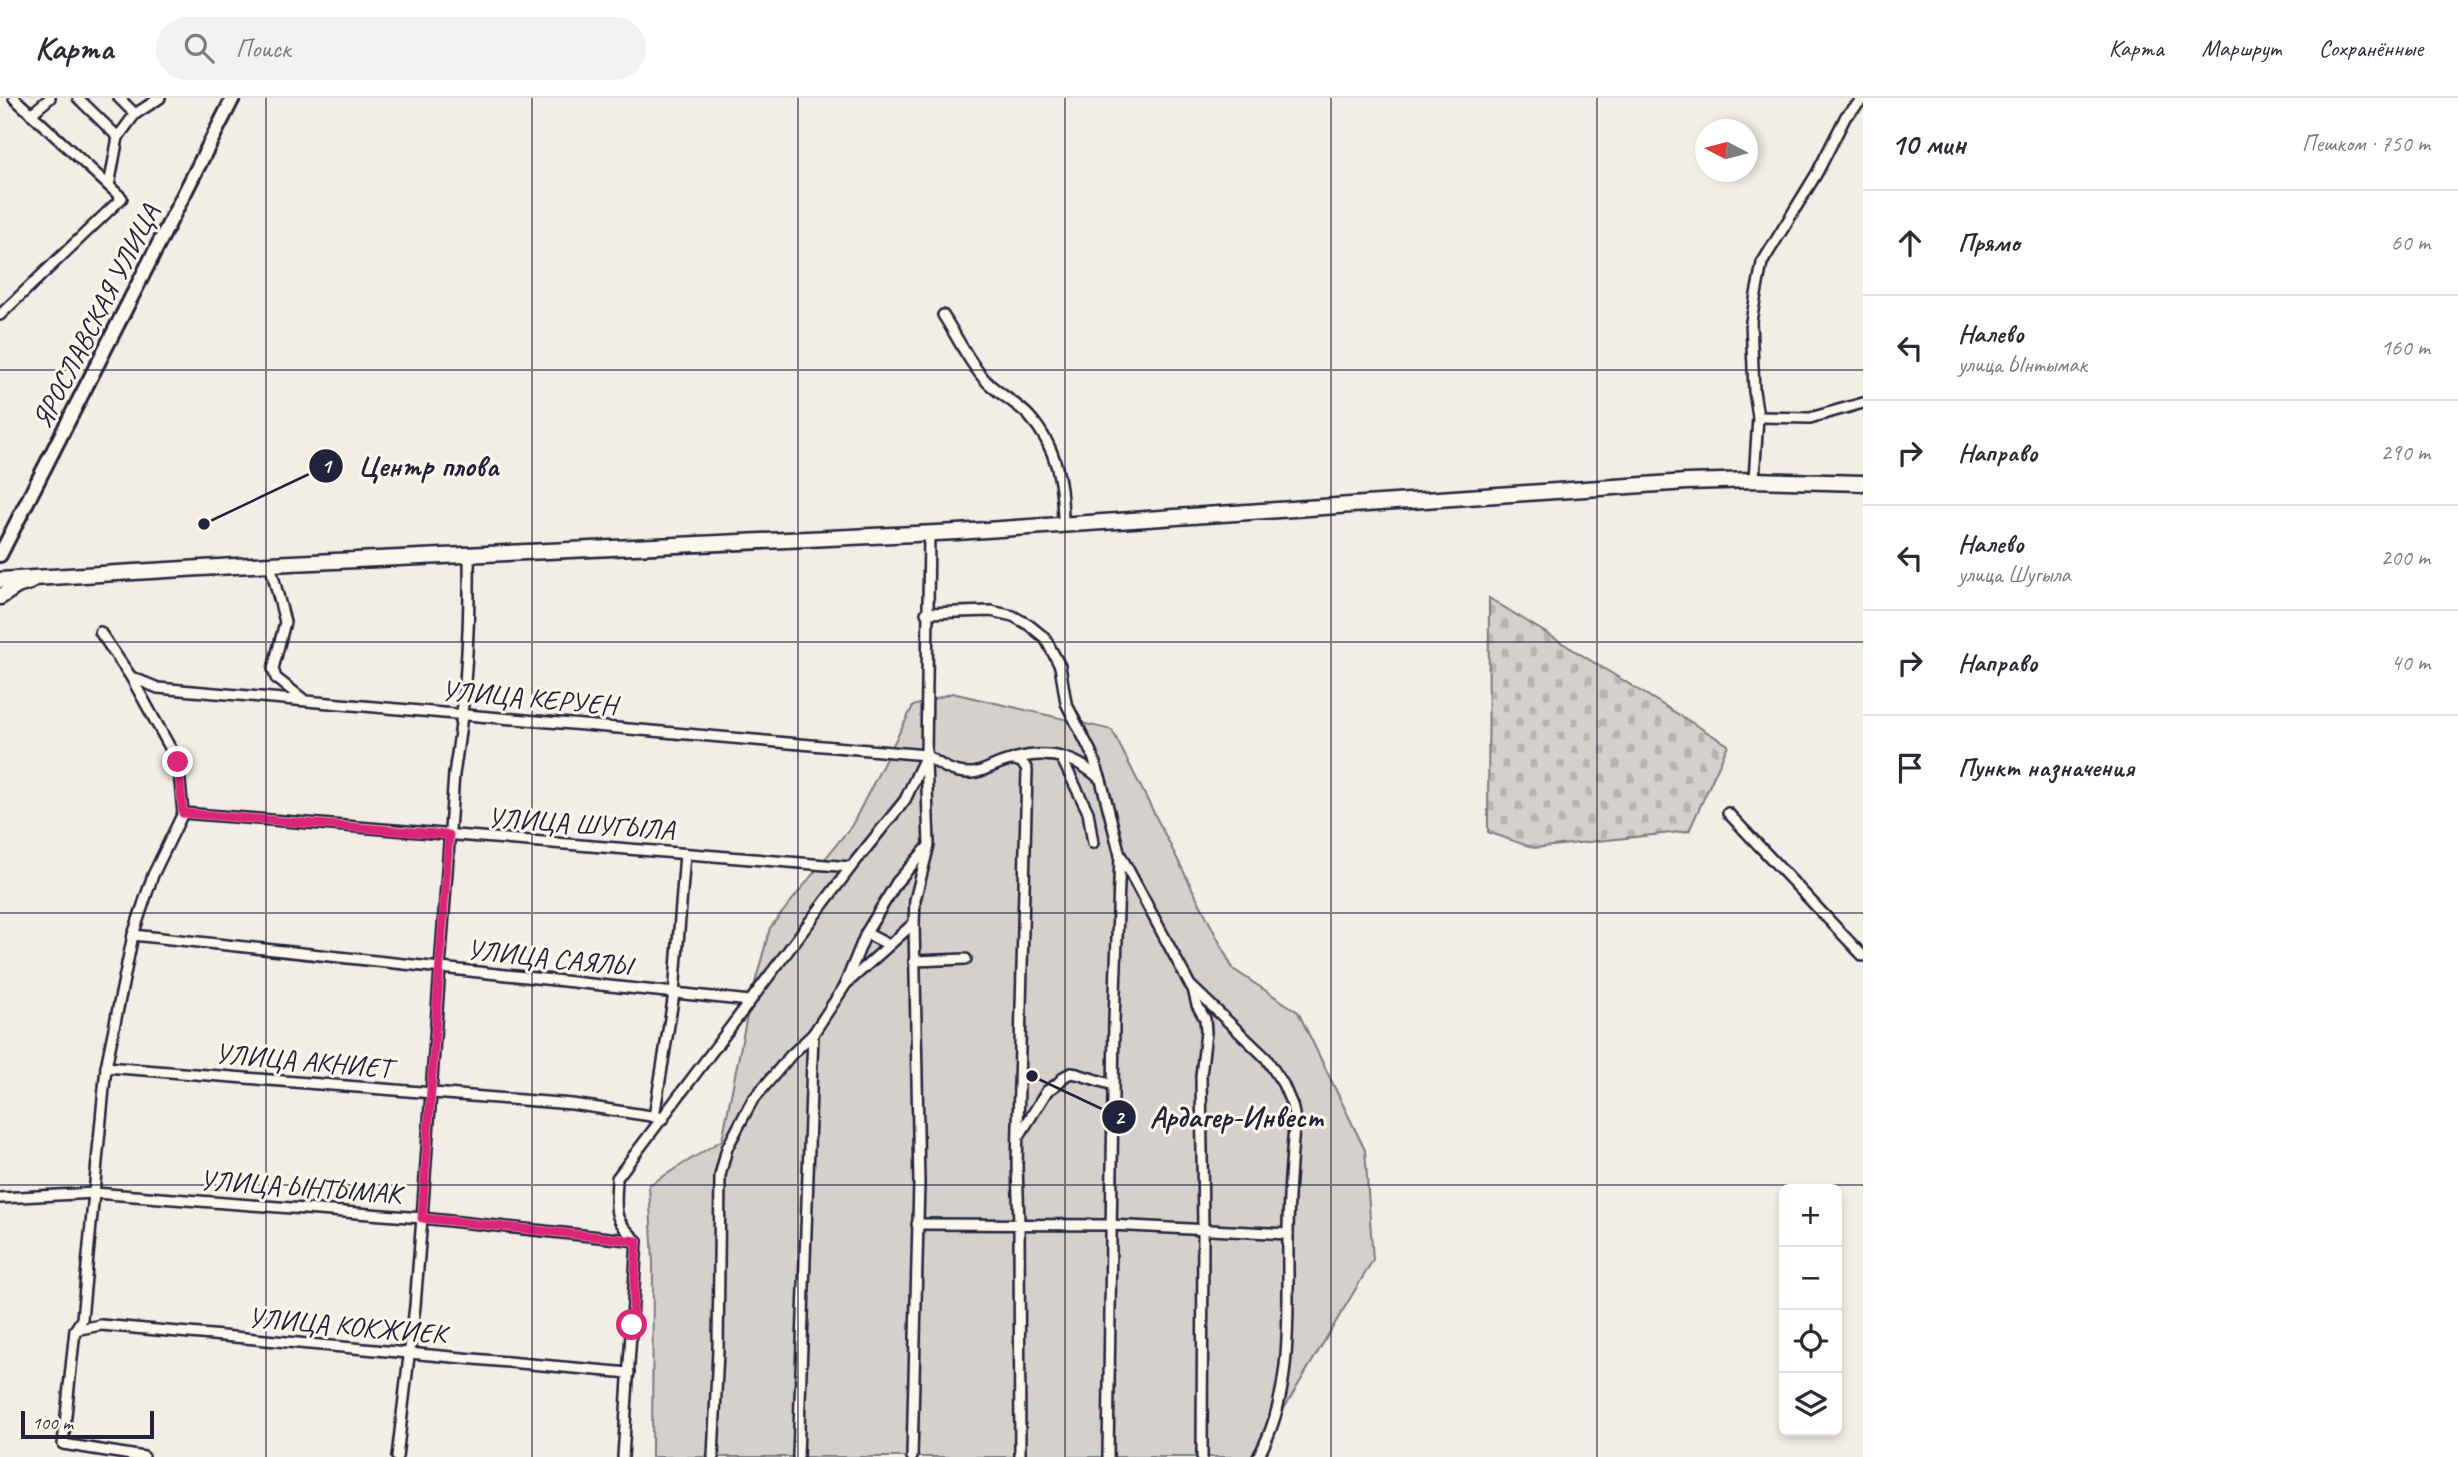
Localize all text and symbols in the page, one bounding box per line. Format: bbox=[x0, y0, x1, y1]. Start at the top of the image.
search box bbox=[156, 17, 646, 80]
text: Карта bbox=[35, 27, 114, 69]
icon: search bbox=[180, 29, 218, 67]
text: Поиск bbox=[236, 32, 290, 65]
text: Карта bbox=[2109, 33, 2164, 63]
text: Маршрут bbox=[2202, 33, 2281, 63]
text: Сохранённые bbox=[2319, 33, 2423, 63]
north arrow bbox=[1695, 119, 1758, 182]
text: 10 мин bbox=[1891, 125, 1966, 163]
text: Пешком · 750 m bbox=[2302, 129, 2430, 158]
street label: ЯРОСЛАВСКАЯ УЛИЦА bbox=[24, 198, 167, 434]
icon: ahead bbox=[1891, 224, 1929, 262]
text: Прямо bbox=[1958, 226, 2020, 259]
text: 60 m bbox=[2391, 228, 2430, 257]
text: Налево bbox=[1958, 317, 2024, 350]
icon: left bbox=[1891, 329, 1929, 367]
text: 160 m bbox=[2381, 333, 2430, 362]
text: улица Ынтымак bbox=[1958, 350, 2087, 379]
icon: right bbox=[1891, 434, 1929, 472]
text: Направо bbox=[1958, 436, 2037, 469]
text: 290 m bbox=[2381, 438, 2430, 467]
callout: Центр плова bbox=[309, 440, 512, 491]
text: Центр плова bbox=[358, 447, 500, 485]
text: 1 bbox=[321, 453, 333, 479]
text: Налево bbox=[1958, 527, 2024, 560]
icon: left bbox=[1891, 539, 1929, 577]
text: 200 m bbox=[2381, 543, 2430, 572]
text: улица Шугыла bbox=[1958, 560, 2071, 589]
icon: right bbox=[1891, 644, 1929, 682]
text: Направо bbox=[1958, 646, 2037, 679]
text: 40 m bbox=[2391, 648, 2430, 677]
street label: УЛИЦА КЕРУЕН bbox=[440, 672, 622, 723]
route end bbox=[162, 746, 193, 777]
icon: arrive bbox=[1891, 749, 1929, 787]
text: Пункт назначения bbox=[1958, 751, 2134, 784]
street label: УЛИЦА ШУГЫЛА bbox=[486, 800, 677, 848]
street label: УЛИЦА САЯЛЫ bbox=[465, 931, 637, 984]
street label: УЛИЦА АКНИЕТ bbox=[213, 1035, 400, 1086]
callout: Ардагер-Инвест bbox=[1101, 1091, 1336, 1142]
text: Ардагер-Инвест bbox=[1150, 1098, 1325, 1136]
text: 2 bbox=[1114, 1104, 1126, 1130]
street label: УЛИЦА ЫНТЫМАК bbox=[198, 1162, 407, 1211]
map controls bbox=[1779, 1184, 1842, 1436]
button: + bbox=[1779, 1184, 1842, 1247]
button: − bbox=[1779, 1247, 1842, 1310]
street label: УЛИЦА КОКЖИЕК bbox=[246, 1299, 452, 1352]
route start bbox=[616, 1309, 647, 1340]
button: locate bbox=[1779, 1310, 1842, 1373]
button: layers bbox=[1779, 1373, 1842, 1436]
scale bar bbox=[21, 1408, 154, 1440]
text: 100 m bbox=[32, 1411, 73, 1435]

